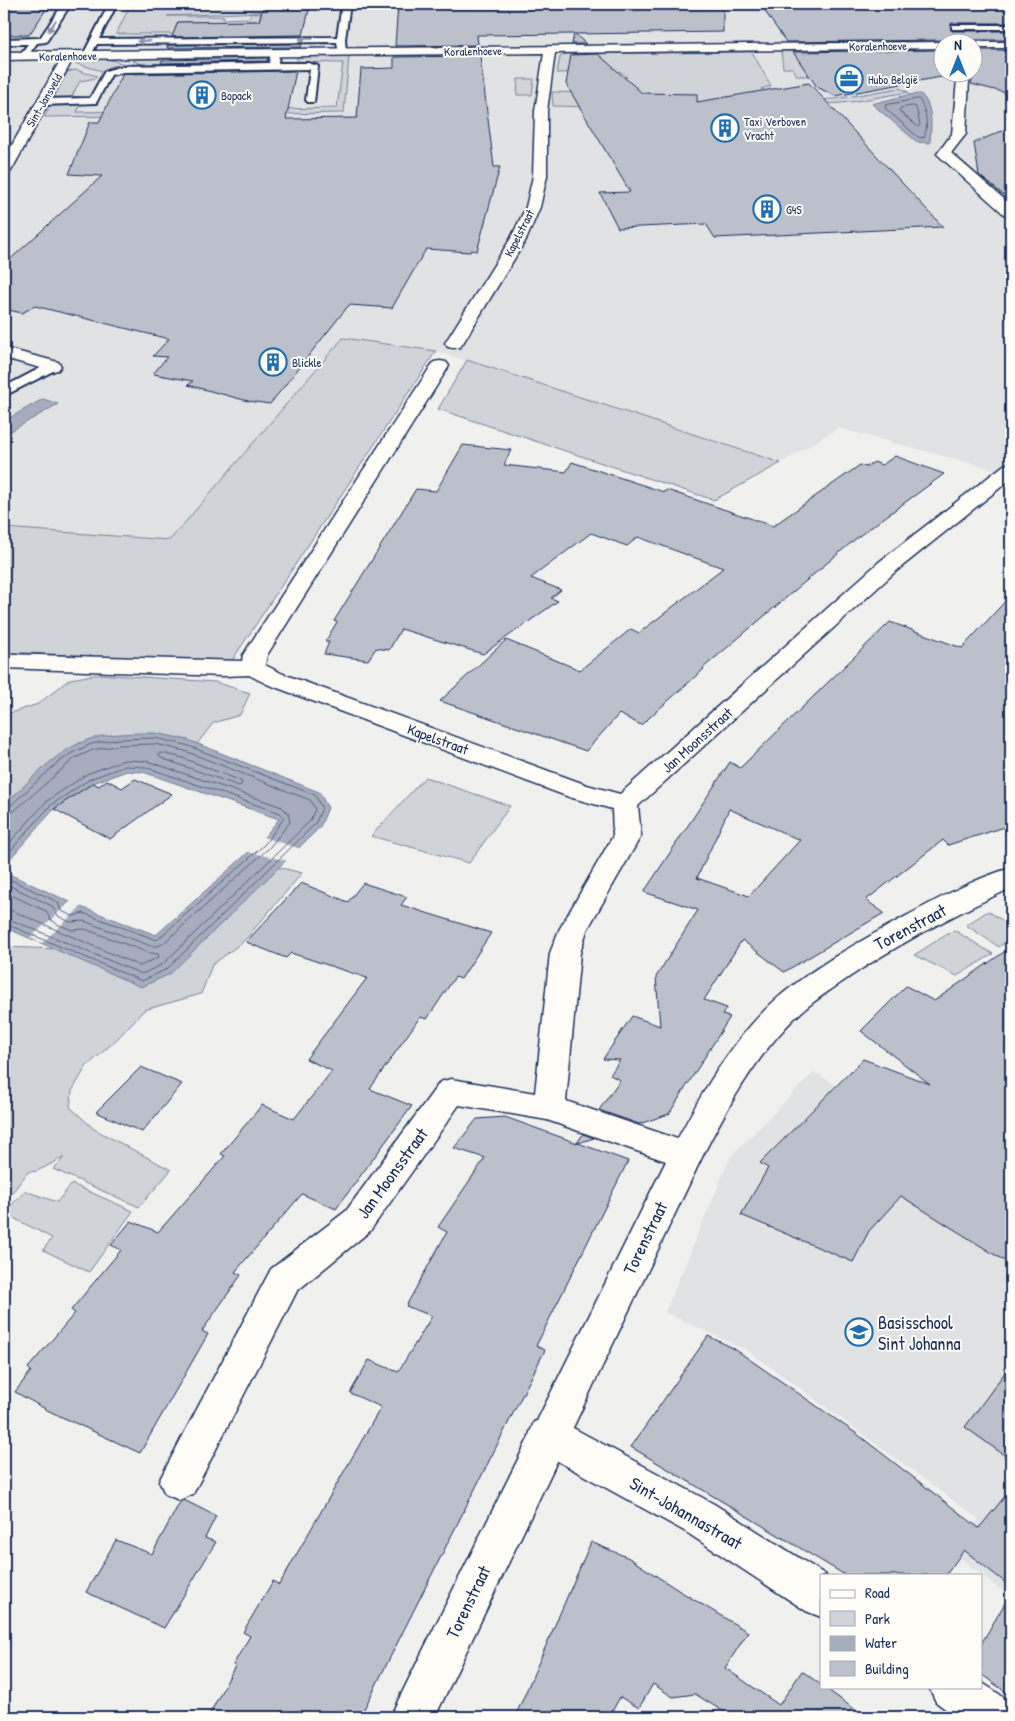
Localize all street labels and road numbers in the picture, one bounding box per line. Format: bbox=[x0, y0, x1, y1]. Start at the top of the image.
street label: Koralenhoeve bbox=[849, 37, 907, 55]
street label: Koralenhoeve bbox=[444, 42, 502, 60]
street label: Koralenhoeve bbox=[39, 47, 97, 65]
street label: Sint-Jansveld bbox=[22, 70, 66, 130]
street label: Kapelstraat bbox=[500, 206, 539, 260]
street label: Jan Moonsstraat bbox=[657, 702, 738, 778]
street label: Kapelstraat bbox=[404, 718, 472, 760]
street label: Torenstraat bbox=[870, 897, 951, 956]
street label: Jan Moonsstraat bbox=[351, 1122, 434, 1223]
street label: Torenstraat bbox=[617, 1197, 674, 1279]
street label: Sint-Johannastraat bbox=[625, 1471, 748, 1556]
street label: Torenstraat bbox=[440, 1561, 497, 1643]

